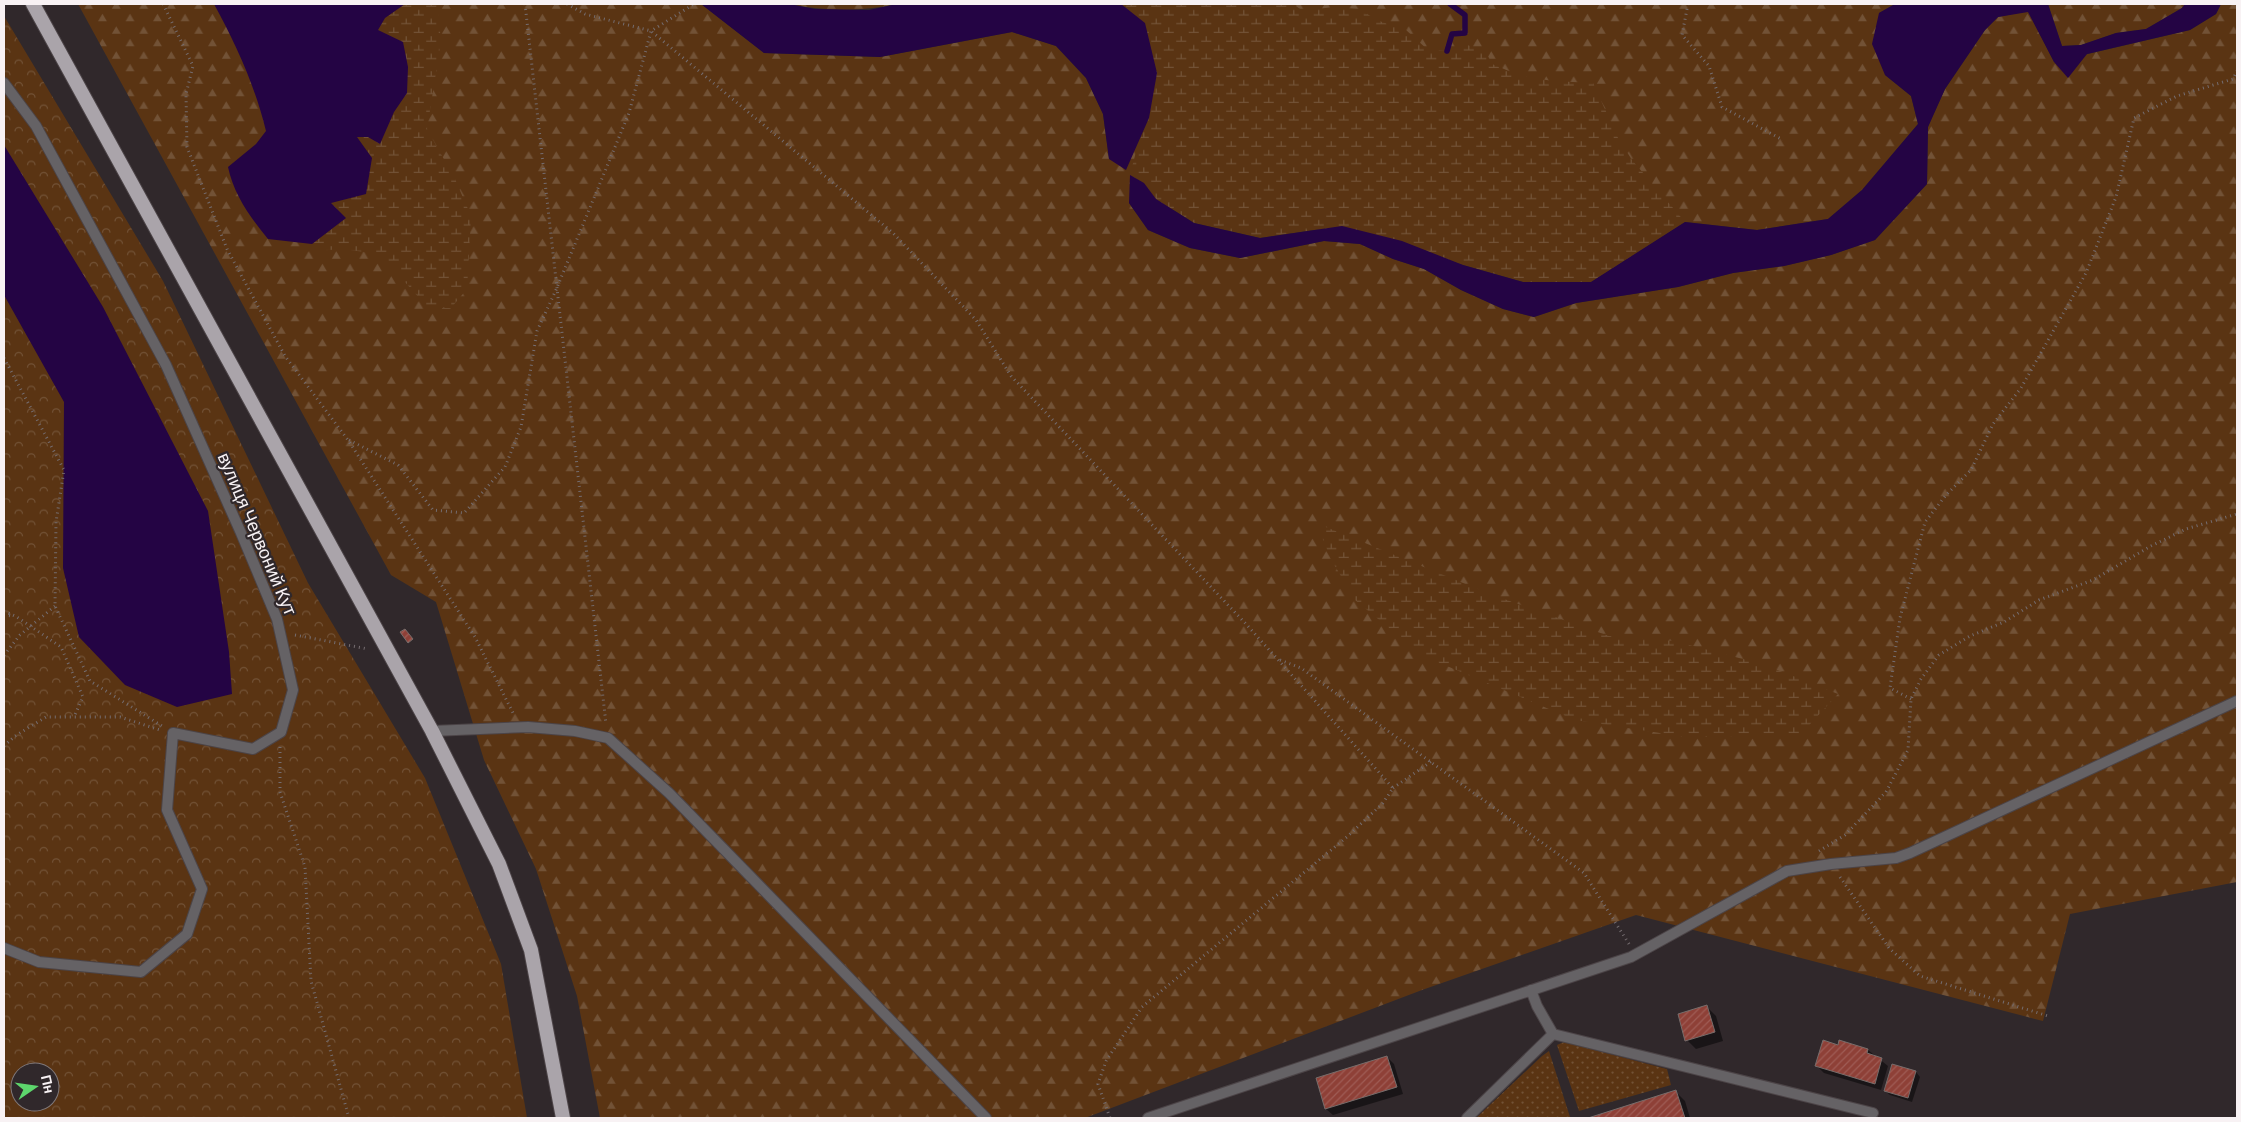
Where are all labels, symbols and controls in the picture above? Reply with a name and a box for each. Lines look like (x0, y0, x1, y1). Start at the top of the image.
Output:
street label: вулиця Червоний Кут (214, 449, 302, 618)
north arrow (10, 1062, 60, 1112)
text: Пн (38, 1073, 59, 1095)

